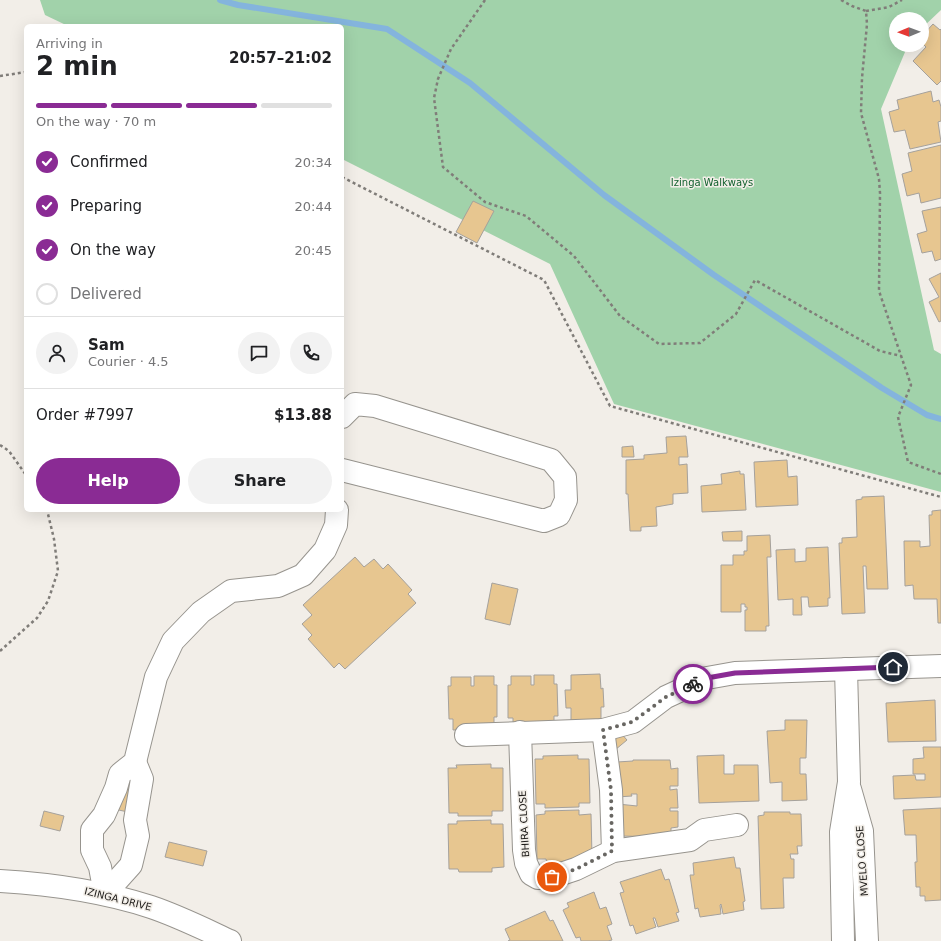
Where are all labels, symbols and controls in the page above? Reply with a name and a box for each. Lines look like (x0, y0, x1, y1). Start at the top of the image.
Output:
north arrow (889, 12, 929, 52)
map controls (889, 12, 929, 52)
text: Arriving in (36, 36, 103, 51)
text: 20:57–21:02 (229, 49, 332, 67)
text: 2 min (36, 51, 118, 81)
text: On the way · 70 m (36, 114, 156, 129)
icon: check (36, 151, 58, 173)
text: Confirmed (70, 153, 148, 171)
text: 20:34 (295, 155, 332, 170)
park label: Izinga Walkways (671, 177, 753, 188)
icon: check (36, 195, 58, 217)
text: Preparing (70, 197, 142, 215)
text: 20:44 (295, 199, 332, 214)
icon: check (36, 239, 58, 261)
text: On the way (70, 241, 156, 259)
text: 20:45 (295, 243, 332, 258)
text: Delivered (70, 285, 142, 303)
button: person (36, 332, 78, 374)
button: chat (238, 332, 280, 374)
button: phone (290, 332, 332, 374)
text: Sam (88, 336, 125, 354)
text: Courier · 4.5 (88, 354, 169, 369)
text: Order #7997 (36, 406, 134, 424)
text: $13.88 (274, 406, 332, 424)
button: Help (36, 458, 180, 504)
button: Share (188, 458, 332, 504)
pin (876, 650, 910, 684)
icon: home (882, 656, 904, 678)
courier (673, 664, 713, 704)
icon: bike (682, 673, 704, 695)
street label: BHIRA CLOSE (517, 790, 531, 858)
street label: MVELO CLOSE (854, 825, 870, 897)
pin (535, 860, 569, 894)
icon: bag (541, 866, 563, 888)
street label: IZINGA DRIVE (83, 885, 153, 913)

